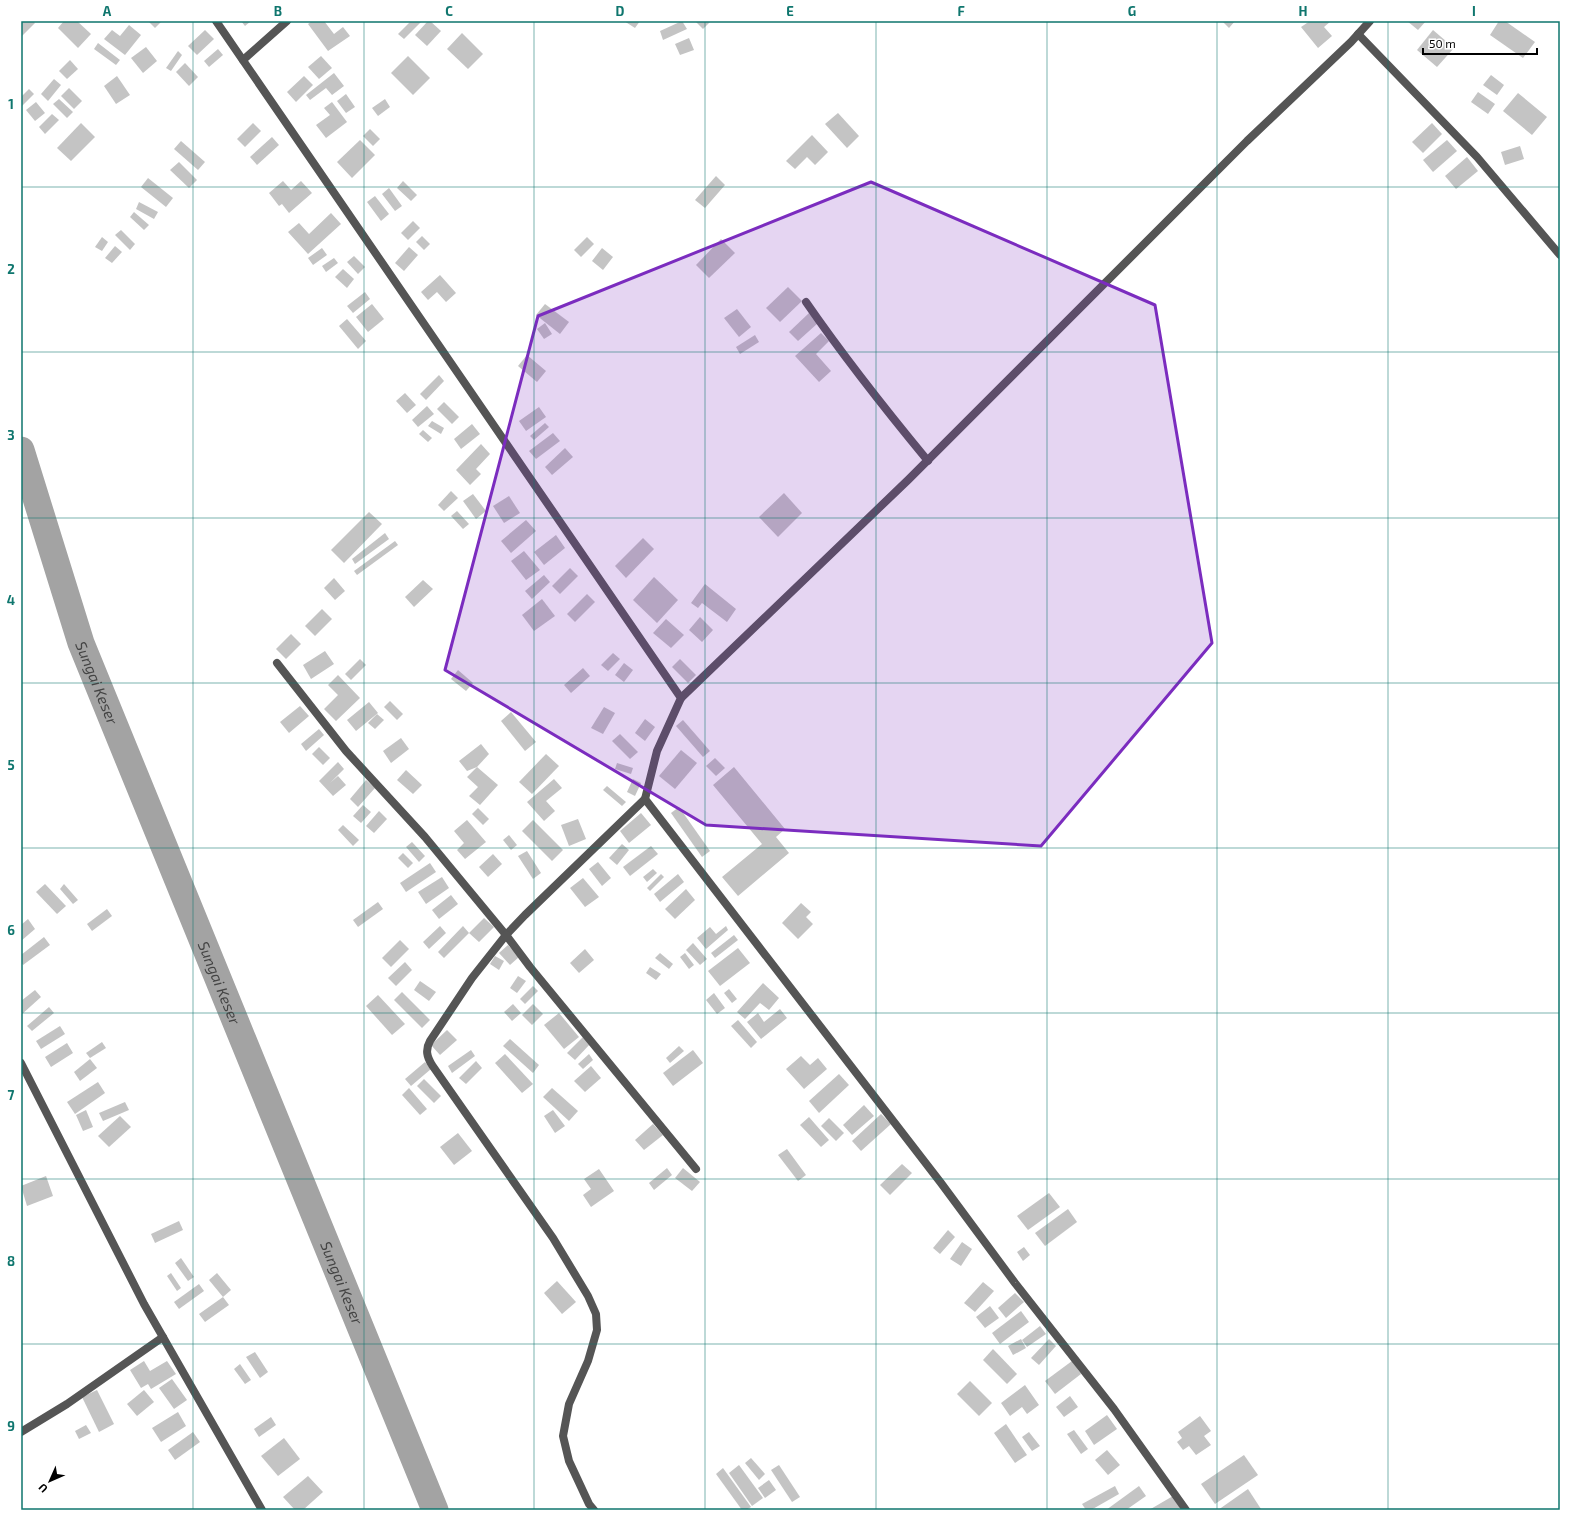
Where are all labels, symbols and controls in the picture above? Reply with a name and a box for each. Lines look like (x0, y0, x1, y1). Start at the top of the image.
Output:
text: A (103, 3, 112, 19)
text: B (274, 3, 282, 19)
text: C (445, 3, 453, 19)
text: D (616, 3, 625, 19)
text: E (786, 3, 794, 19)
text: F (957, 3, 965, 19)
text: G (1128, 3, 1136, 19)
text: H (1299, 3, 1308, 19)
text: I (1472, 3, 1476, 19)
scale bar (1423, 30, 1537, 56)
text: 50 m (1429, 36, 1456, 50)
text: 1 (8, 96, 14, 112)
text: 2 (7, 261, 15, 277)
text: 3 (7, 427, 15, 443)
text: 4 (7, 592, 15, 608)
water label: Sungai Keser (72, 638, 123, 728)
text: 5 (7, 757, 15, 773)
text: 6 (7, 922, 15, 938)
water label: Sungai Keser (195, 938, 245, 1028)
text: 7 (8, 1087, 15, 1103)
water label: Sungai Keser (317, 1238, 368, 1328)
text: 8 (7, 1253, 15, 1269)
text: 9 (7, 1418, 15, 1434)
north arrow (30, 1461, 70, 1501)
text: U (35, 1481, 50, 1496)

